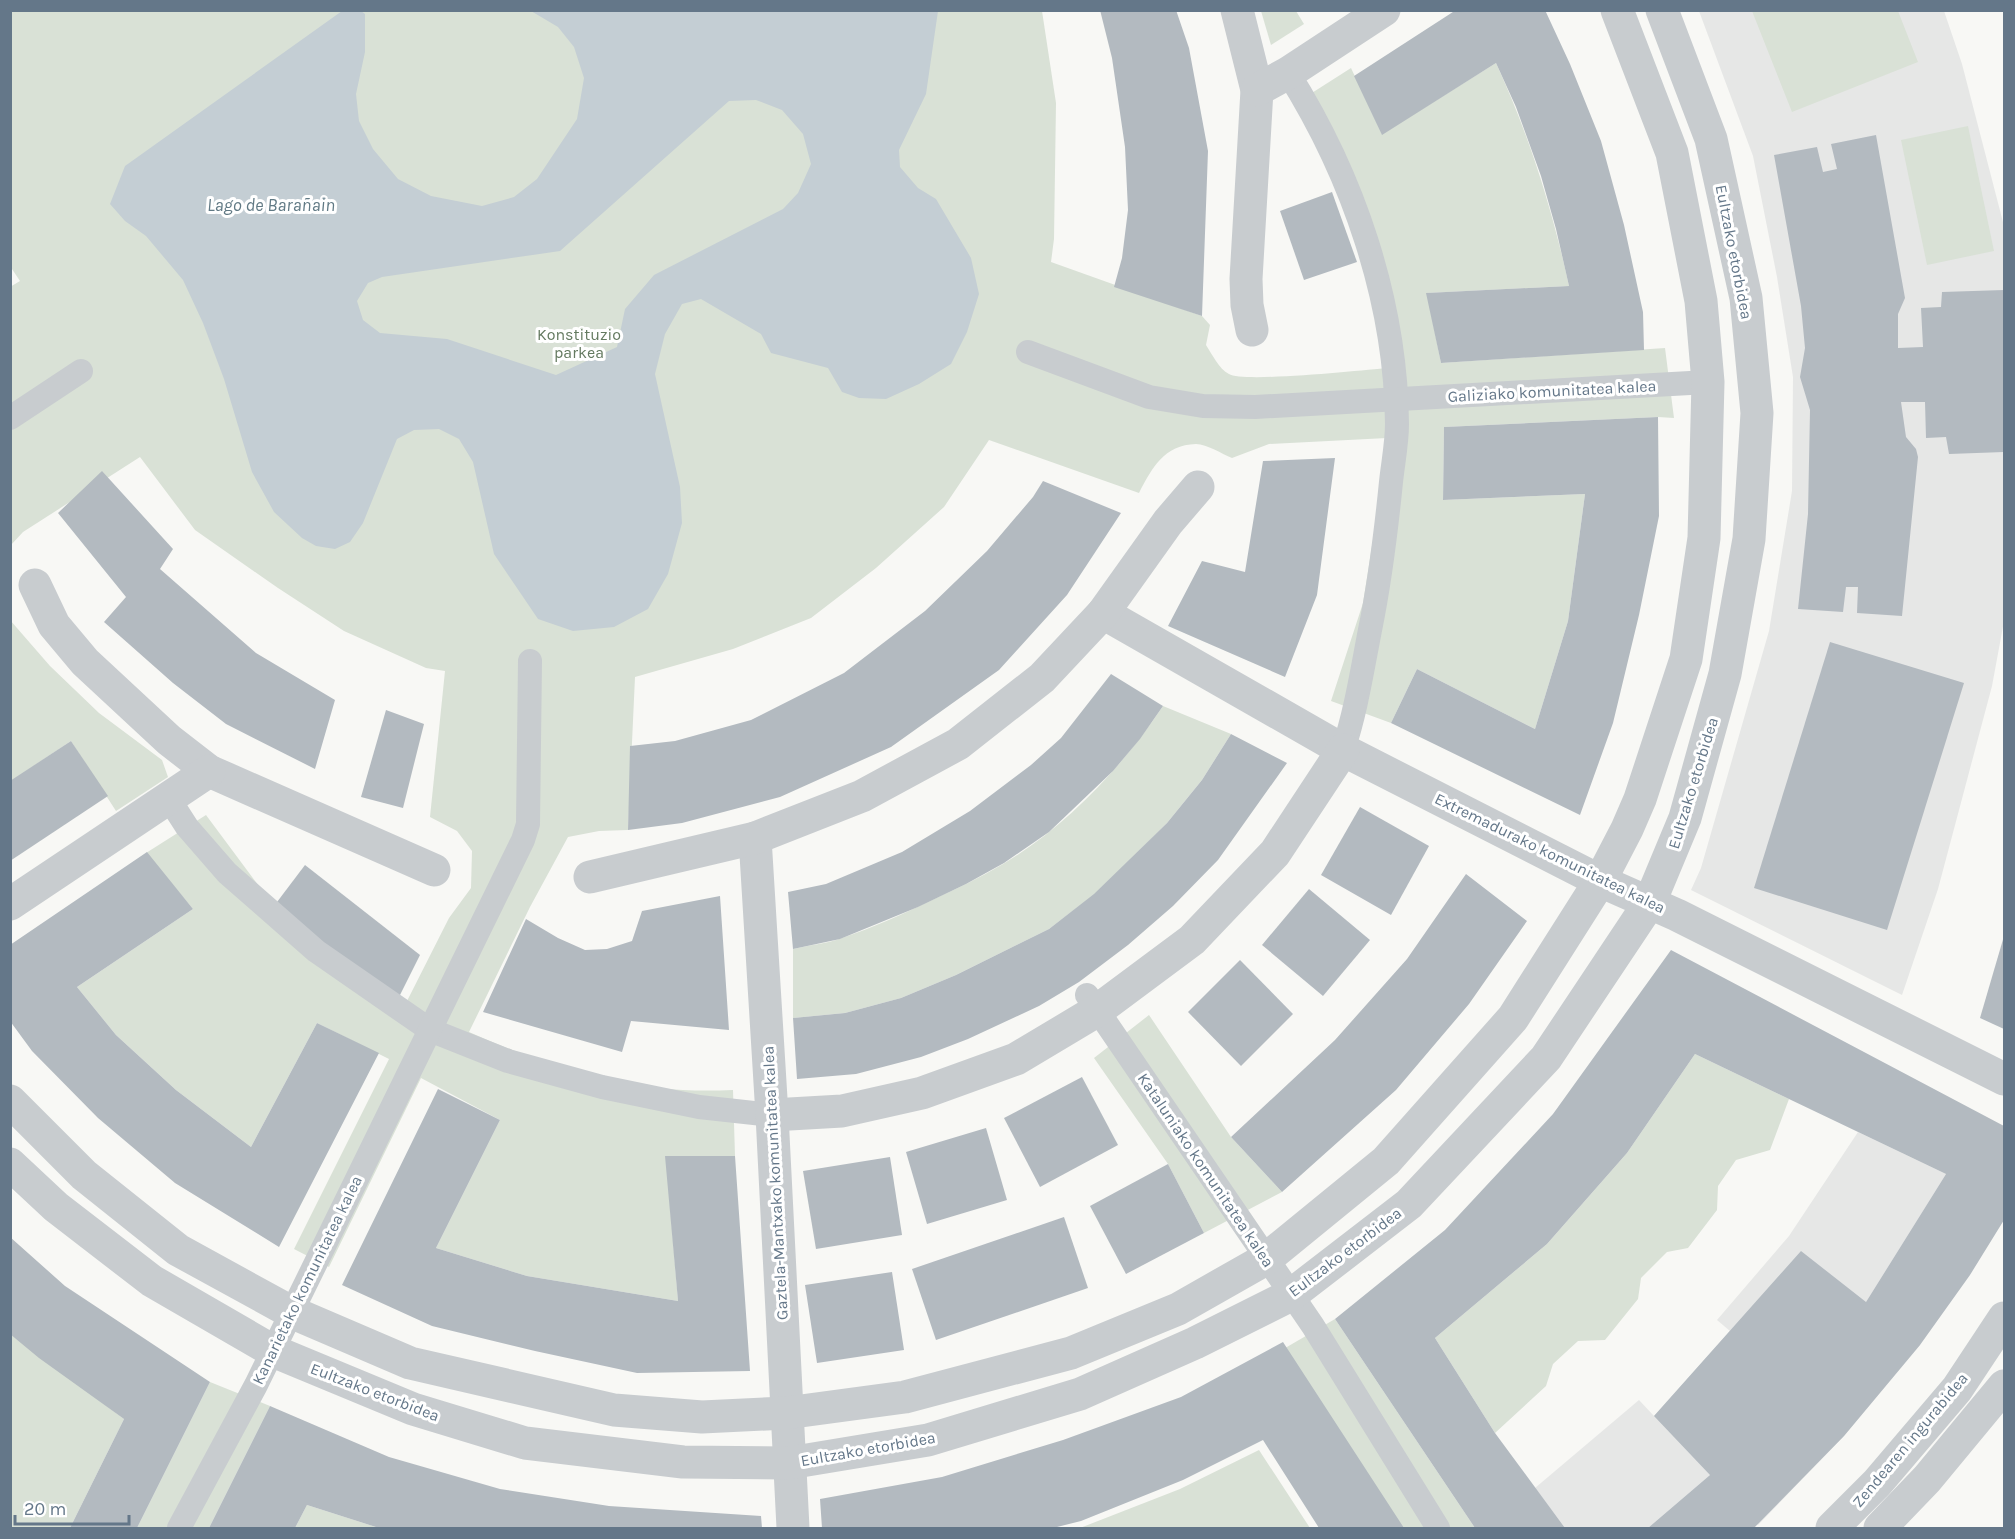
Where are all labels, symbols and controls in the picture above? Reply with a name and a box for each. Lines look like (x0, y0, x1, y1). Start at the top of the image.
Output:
street label: Eultzako etorbidea (1712, 183, 1756, 321)
water label: Lago de Barañain (207, 194, 335, 216)
park label: Konstituzio parkea (537, 325, 621, 362)
street label: Galiziako komunitatea kalea (1447, 376, 1657, 406)
street label: Eultzako etorbidea (1664, 715, 1722, 851)
street label: Extremadurako komunitatea kalea (1432, 789, 1668, 917)
street label: Gaztela-Mantxako komunitatea kalea (758, 1046, 792, 1320)
street label: Kataluniako komunitatea kalea (1134, 1069, 1278, 1271)
street label: Kanarietako komunitatea kalea (248, 1172, 366, 1388)
street label: Eultzako etorbidea (1285, 1203, 1405, 1301)
street label: Eultzako etorbidea (308, 1359, 442, 1425)
street label: Zendearen ingurabidea (1848, 1369, 1972, 1511)
street label: Eultzako etorbidea (799, 1428, 937, 1470)
scale bar (15, 1488, 129, 1526)
text: 20 m (24, 1498, 66, 1520)

